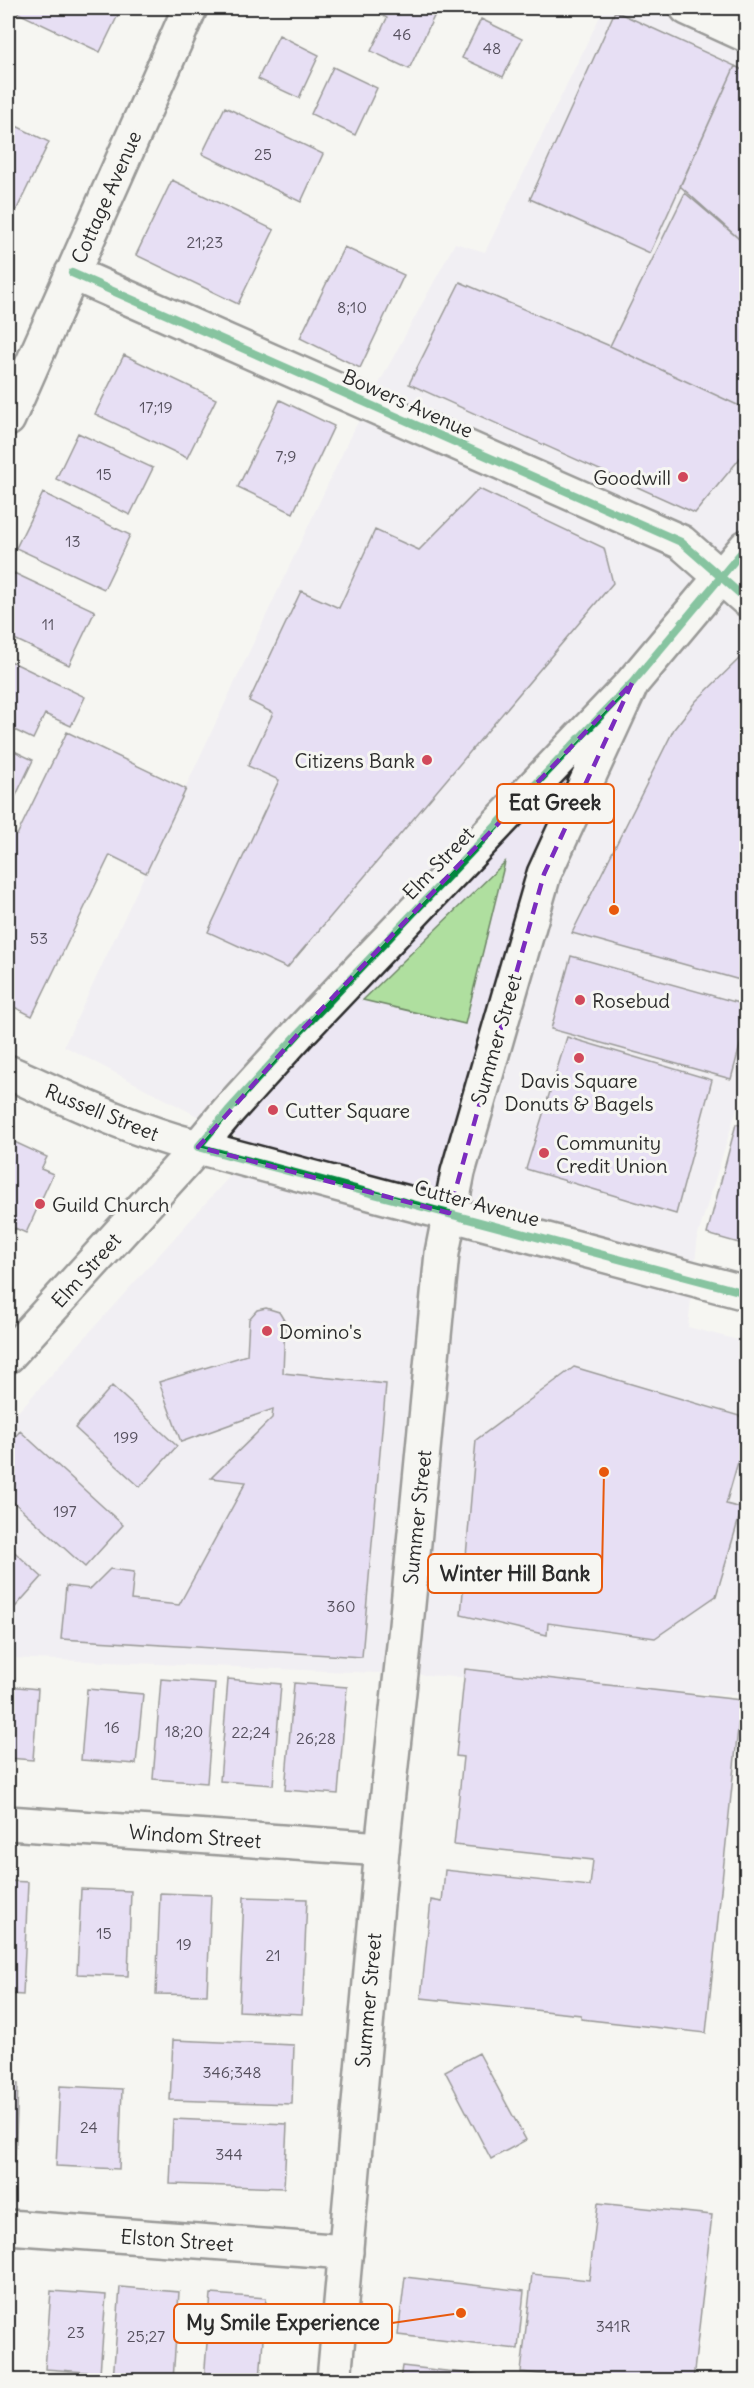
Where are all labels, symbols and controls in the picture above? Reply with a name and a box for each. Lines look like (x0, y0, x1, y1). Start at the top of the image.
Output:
house number: 46 (393, 24, 411, 44)
house number: 48 (483, 38, 501, 58)
street label: Cottage Avenue (66, 127, 146, 267)
house number: 25 (254, 144, 272, 164)
house number: 21;23 (187, 232, 223, 252)
house number: 8;10 (337, 297, 367, 317)
street label: Bowers Avenue (339, 363, 477, 443)
house number: 17;19 (139, 397, 173, 417)
house number: 7;9 (276, 446, 296, 466)
house number: 15 (96, 464, 112, 484)
place label: Goodwill (593, 465, 671, 490)
marker: Goodwill (676, 470, 690, 484)
house number: 13 (65, 531, 81, 551)
house number: 11 (42, 614, 54, 634)
place label: Citizens Bank (294, 748, 415, 773)
marker: Citizens Bank (420, 753, 434, 767)
callout: Eat Greek (497, 784, 614, 823)
text: Eat Greek (509, 789, 602, 816)
street label: Elm Street (397, 821, 479, 905)
house number: 53 (30, 928, 48, 948)
street label: Summer Street (465, 970, 527, 1107)
place label: Rosebud (592, 988, 670, 1013)
marker: Rosebud (573, 993, 587, 1007)
marker: Davis Square Donuts & Bagels (572, 1051, 586, 1065)
place label: Davis Square Donuts & Bagels (504, 1068, 654, 1116)
street label: Russell Street (42, 1078, 163, 1146)
place label: Cutter Square (285, 1098, 410, 1123)
marker: Cutter Square (266, 1103, 280, 1117)
place label: Community Credit Union (556, 1130, 667, 1178)
marker: Community Credit Union (537, 1146, 551, 1160)
street label: Cutter Avenue (412, 1174, 542, 1232)
place label: Guild Church (52, 1192, 170, 1217)
marker: Guild Church (33, 1197, 47, 1211)
street label: Elm Street (46, 1227, 126, 1313)
place label: Domino's (279, 1319, 362, 1344)
marker: Domino's (260, 1324, 274, 1338)
house number: 199 (114, 1427, 138, 1447)
street label: Summer Street (398, 1448, 437, 1585)
house number: 197 (53, 1501, 77, 1521)
callout: Winter Hill Bank (428, 1554, 602, 1593)
text: Winter Hill Bank (440, 1560, 590, 1587)
house number: 360 (327, 1596, 355, 1616)
house number: 16 (104, 1717, 120, 1737)
house number: 18;20 (165, 1721, 203, 1741)
house number: 22;24 (231, 1722, 271, 1742)
house number: 26;28 (296, 1728, 336, 1748)
street label: Windom Street (128, 1819, 262, 1853)
house number: 15 (96, 1923, 112, 1943)
street label: Summer Street (350, 1931, 386, 2068)
house number: 19 (176, 1934, 192, 1954)
house number: 21 (265, 1945, 281, 1965)
house number: 346;348 (203, 2062, 262, 2082)
house number: 24 (80, 2117, 98, 2137)
house number: 344 (215, 2144, 243, 2164)
street label: Elston Street (120, 2224, 235, 2256)
callout: My Smile Experience (174, 2304, 392, 2343)
text: My Smile Experience (186, 2309, 380, 2336)
house number: 341R (596, 2316, 630, 2336)
house number: 23 (67, 2322, 85, 2342)
house number: 25;27 (127, 2326, 165, 2346)

